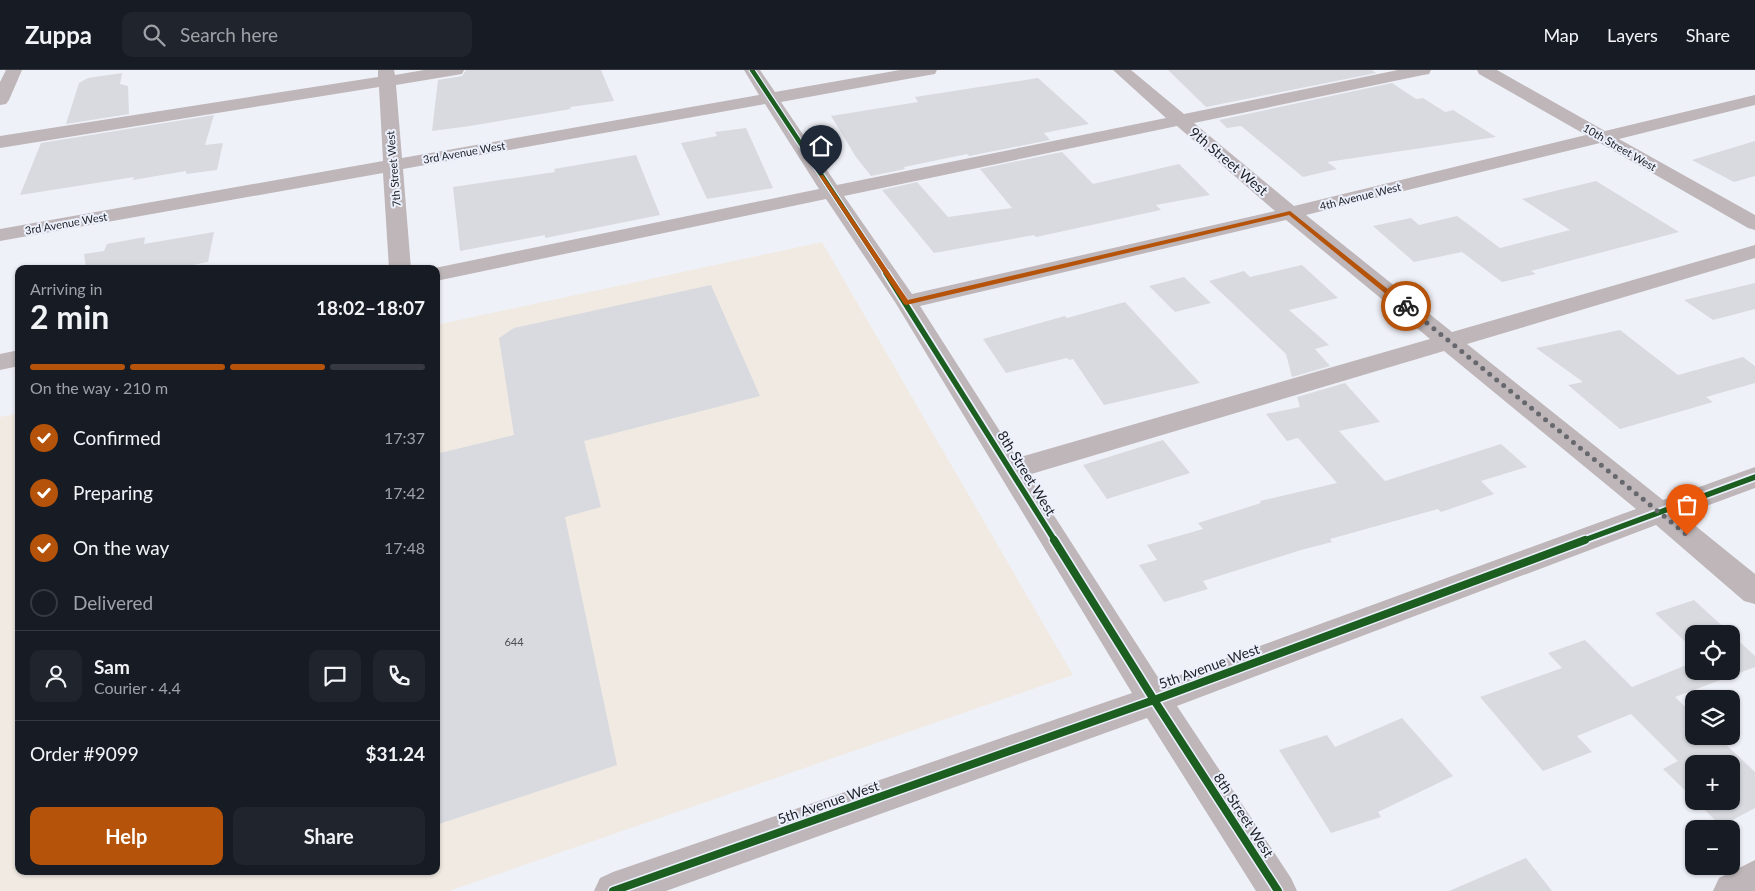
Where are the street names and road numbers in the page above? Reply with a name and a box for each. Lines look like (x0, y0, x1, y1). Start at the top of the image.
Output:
street label: 10th Street West (1581, 121, 1659, 173)
street label: 9th Street West (1186, 123, 1272, 199)
street label: 7th Street West (383, 130, 403, 208)
street label: 3rd Avenue West (422, 138, 506, 166)
street label: 4th Avenue West (1318, 180, 1402, 212)
street label: 3rd Avenue West (24, 209, 108, 237)
street label: 8th Street West (994, 427, 1060, 519)
street label: 5th Avenue West (1156, 640, 1262, 692)
street label: 8th Street West (1210, 770, 1278, 860)
street label: 5th Avenue West (775, 777, 881, 827)

